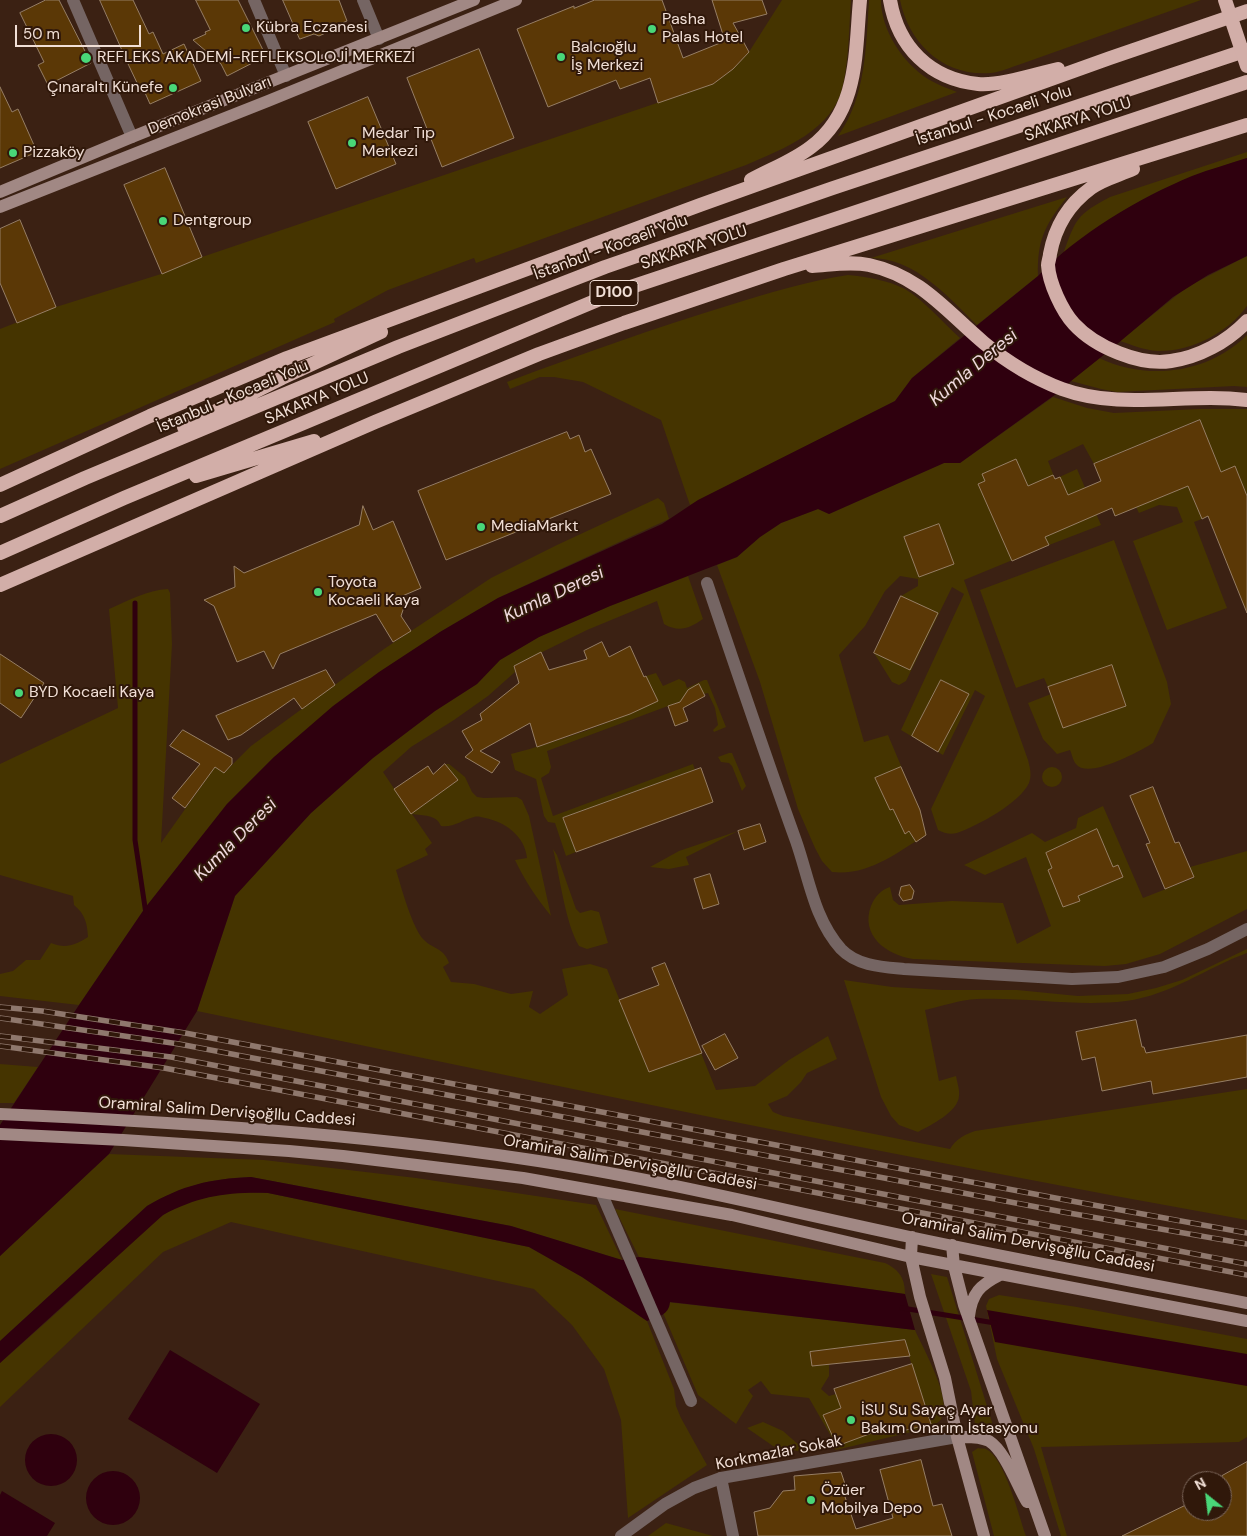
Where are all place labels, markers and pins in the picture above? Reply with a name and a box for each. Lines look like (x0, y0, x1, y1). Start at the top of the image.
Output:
place label: Pasha Palas Hotel (662, 10, 743, 48)
place label: Kübra Eczanesi (256, 18, 368, 38)
marker: Kübra Eczanesi (240, 22, 252, 34)
marker: Pasha Palas Hotel (646, 23, 658, 35)
place label: Balcıoğlu İş Merkezi (571, 38, 643, 76)
place label: REFLEKS AKADEMİ-REFLEKSOLOJİ MERKEZİ (97, 48, 415, 68)
marker: REFLEKS AKADEMİ-REFLEKSOLOJİ MERKEZİ (79, 51, 93, 65)
marker: Balcıoğlu İş Merkezi (555, 51, 567, 63)
place label: Çınaraltı Künefe (47, 78, 163, 98)
marker: Çınaraltı Künefe (167, 82, 179, 94)
place label: Medar Tıp Merkezi (362, 124, 435, 162)
marker: Medar Tıp Merkezi (346, 137, 358, 149)
place label: Pizzaköy (23, 143, 85, 163)
marker: Pizzaköy (7, 147, 19, 159)
place label: Dentgroup (173, 211, 252, 231)
marker: Dentgroup (157, 215, 169, 227)
place label: MediaMarkt (491, 517, 579, 537)
marker: MediaMarkt (475, 521, 487, 533)
place label: Toyota Kocaeli Kaya (328, 573, 419, 611)
marker: Toyota Kocaeli Kaya (312, 586, 324, 598)
place label: BYD Kocaeli Kaya (29, 683, 154, 703)
marker: BYD Kocaeli Kaya (13, 687, 25, 699)
place label: İSU Su Sayaç Ayar Bakım Onarım İstasyonu (861, 1401, 1038, 1439)
marker: İSU Su Sayaç Ayar Bakım Onarım İstasyonu (845, 1414, 857, 1426)
place label: Özüer Mobilya Depo (821, 1481, 922, 1519)
marker: Özüer Mobilya Depo (805, 1494, 817, 1506)

